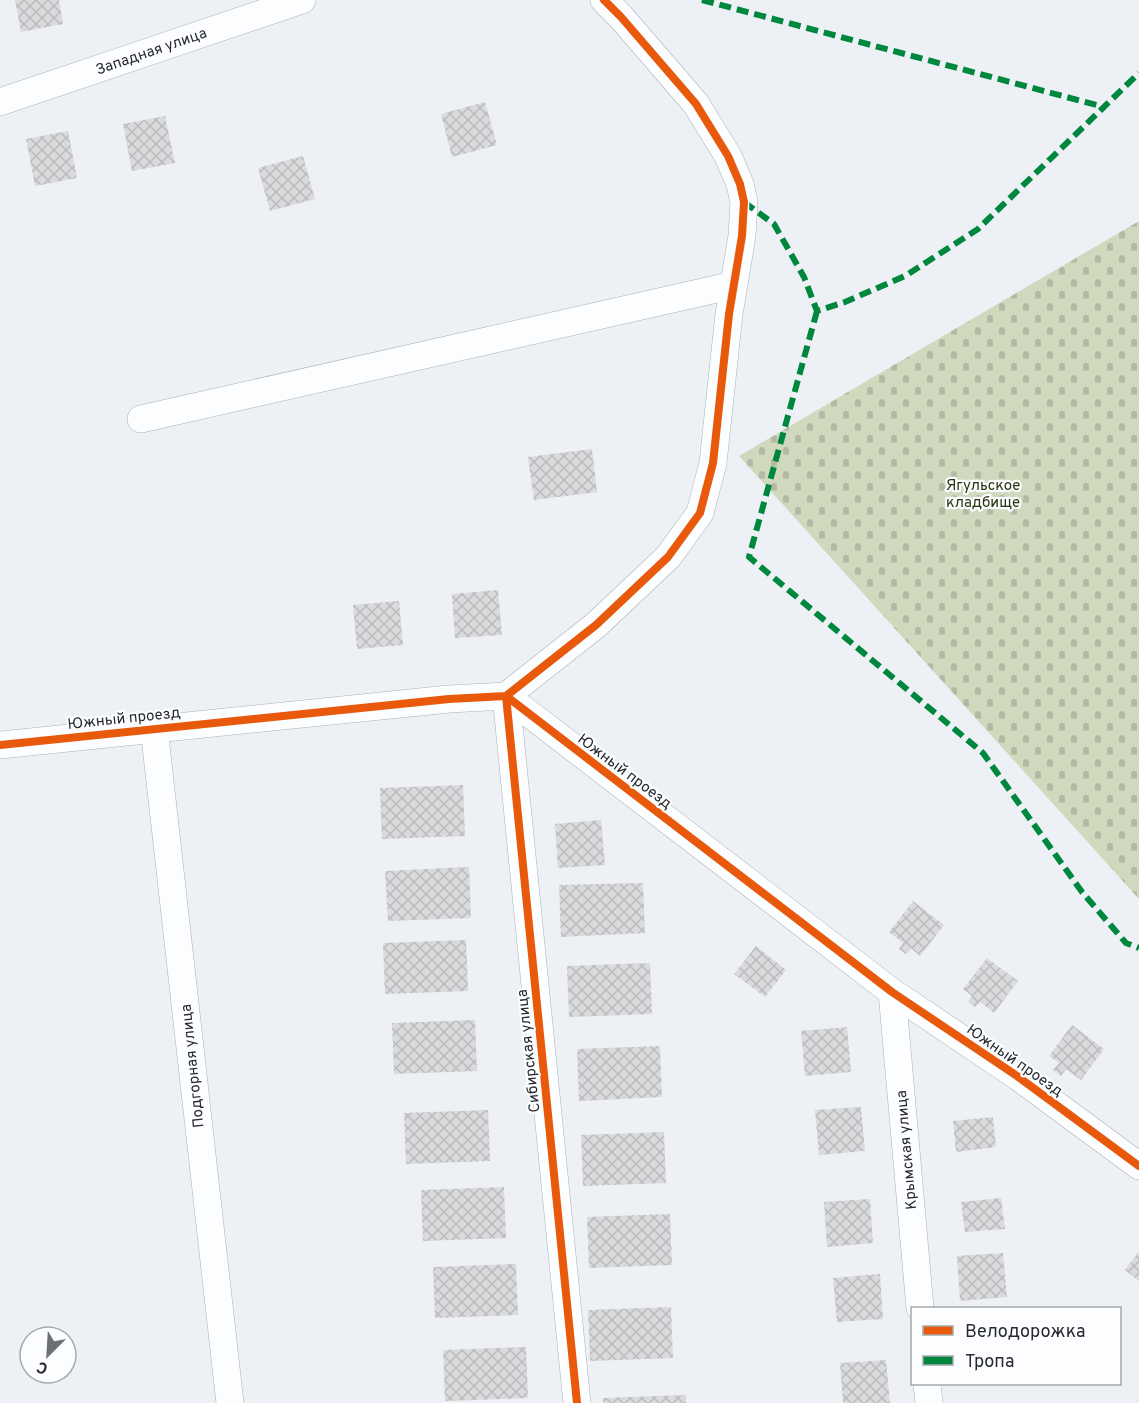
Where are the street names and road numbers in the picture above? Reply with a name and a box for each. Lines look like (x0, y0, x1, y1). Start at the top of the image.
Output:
street label: Западная улица (93, 24, 210, 80)
street label: Южный проезд (67, 704, 182, 735)
street label: Южный проезд (573, 730, 675, 814)
street label: Сибирская улица (514, 988, 545, 1113)
street label: Подгорная улица (178, 1003, 209, 1129)
street label: Южный проезд (962, 1021, 1066, 1102)
street label: Крымская улица (893, 1089, 922, 1210)

